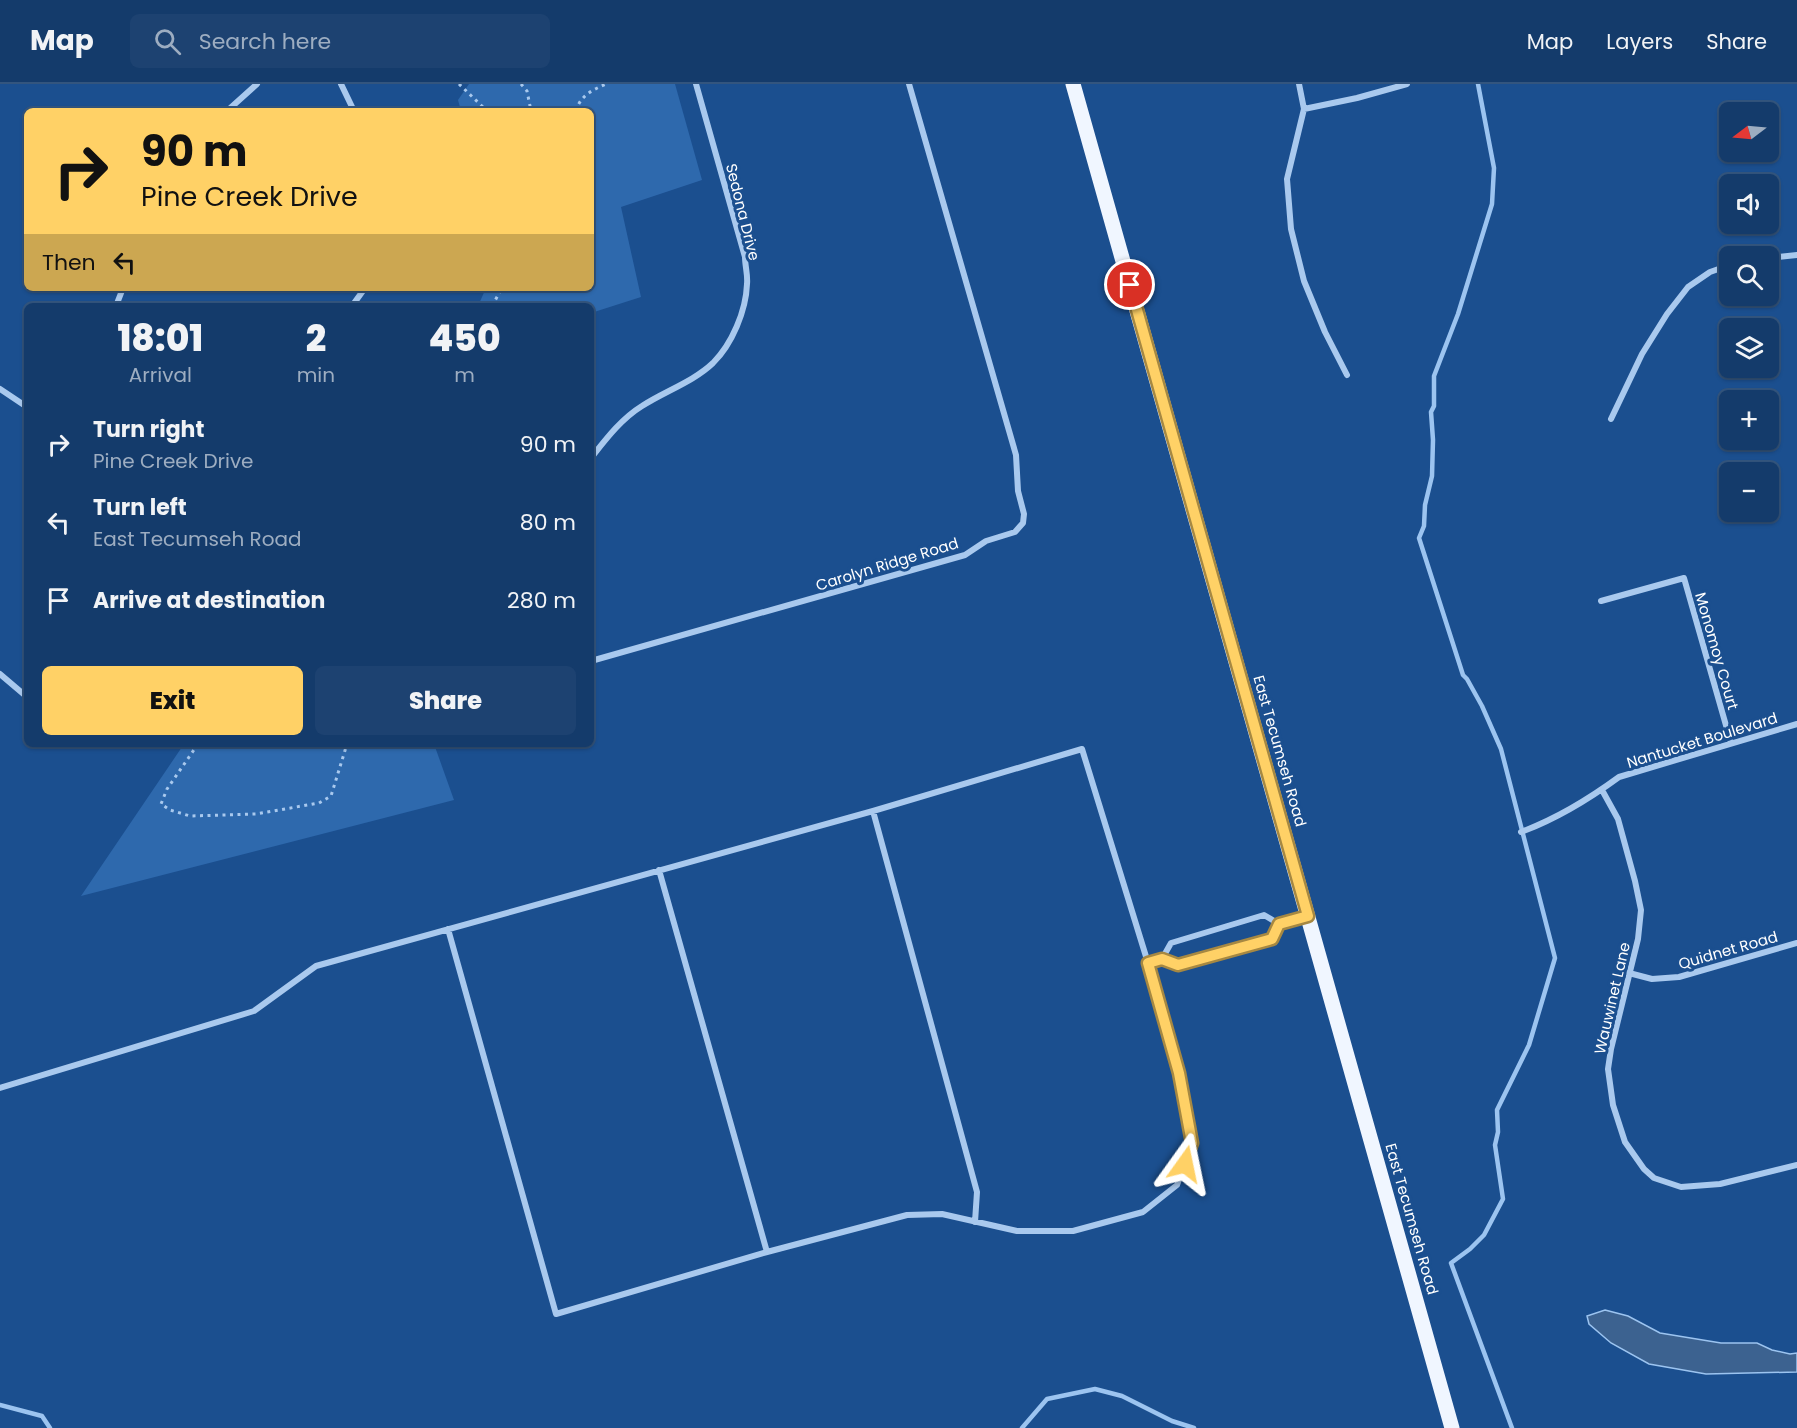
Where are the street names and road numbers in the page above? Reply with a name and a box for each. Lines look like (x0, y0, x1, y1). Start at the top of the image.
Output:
street label: Sedona Drive (721, 161, 765, 263)
street label: Carolyn Ridge Road (813, 532, 961, 596)
street label: Monomoy Court (1690, 590, 1744, 712)
street label: East Tecumseh Road (1248, 673, 1312, 829)
street label: Nantucket Boulevard (1624, 707, 1780, 773)
street label: Quidnet Road (1676, 926, 1780, 974)
street label: Wauwinet Lane (1589, 940, 1635, 1056)
street label: East Tecumseh Road (1380, 1141, 1444, 1297)

